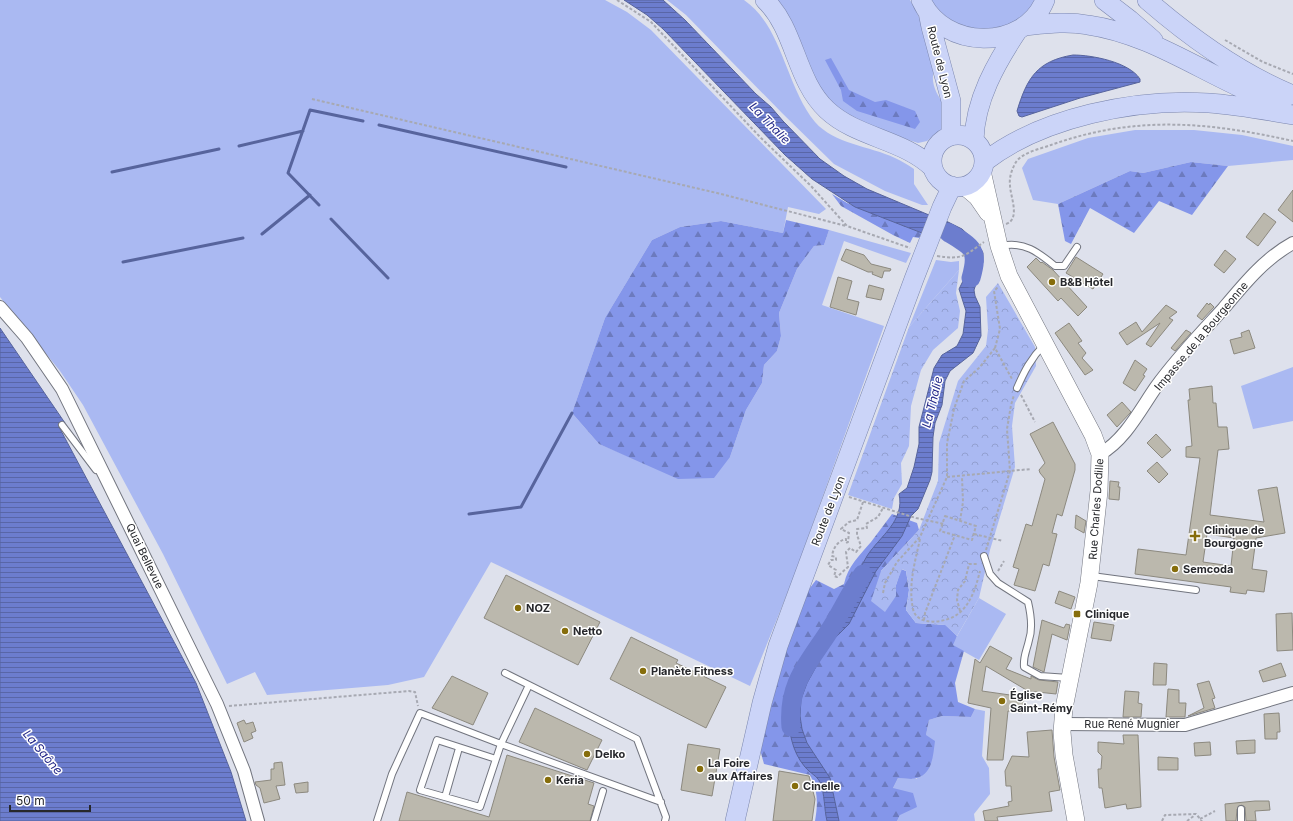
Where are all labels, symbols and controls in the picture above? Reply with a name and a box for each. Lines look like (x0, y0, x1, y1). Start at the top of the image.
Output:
street label: Route de Lyon (924, 25, 956, 99)
water label: La Thalie (746, 99, 794, 147)
place label: B&B Hôtel (1060, 275, 1113, 289)
marker: B&B Hôtel (1047, 277, 1057, 287)
street label: Impasse de la Bourgeonne (1151, 279, 1251, 393)
water label: La Thalie (918, 375, 946, 429)
street label: Rue Charles Dodille (1085, 458, 1107, 560)
street label: Route de Lyon (808, 474, 848, 548)
street label: Quai Bellevue (123, 521, 167, 591)
place label: Clinique de Bourgogne (1204, 523, 1265, 550)
marker: Clinique de Bourgogne (1189, 530, 1201, 542)
place label: Semcoda (1183, 562, 1233, 576)
marker: Semcoda (1170, 564, 1180, 574)
place label: NOZ (526, 601, 550, 615)
marker: NOZ (513, 603, 523, 613)
place label: Clinique (1085, 607, 1130, 621)
marker: Clinique (1072, 609, 1082, 619)
place label: Netto (573, 624, 602, 638)
marker: Netto (560, 626, 570, 636)
place label: Planète Fitness (651, 664, 733, 678)
marker: Planète Fitness (638, 666, 648, 676)
place label: Église Saint-Rémy (1010, 688, 1073, 715)
marker: Église Saint-Rémy (997, 696, 1007, 706)
street label: Rue René Mugnier (1084, 717, 1180, 731)
water label: La Saône (20, 727, 66, 777)
place label: Delko (595, 747, 626, 761)
marker: Delko (582, 749, 592, 759)
place label: La Foire aux Affaires (708, 756, 773, 783)
marker: La Foire aux Affaires (695, 764, 705, 774)
place label: Keria (556, 773, 584, 787)
marker: Keria (543, 775, 553, 785)
place label: Cinelle (803, 779, 840, 793)
marker: Cinelle (790, 781, 800, 791)
scale bar (10, 787, 90, 813)
text: 50 m (16, 793, 45, 808)

